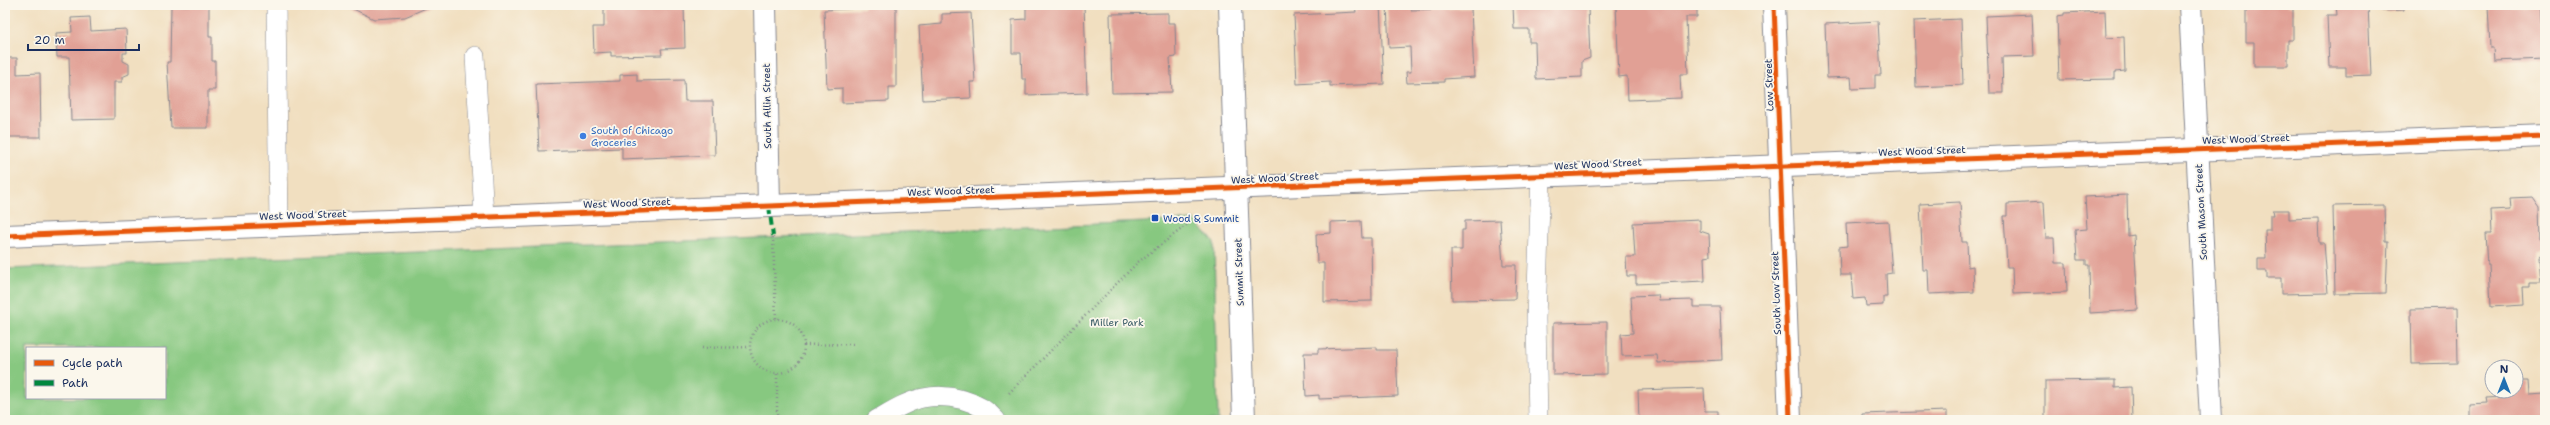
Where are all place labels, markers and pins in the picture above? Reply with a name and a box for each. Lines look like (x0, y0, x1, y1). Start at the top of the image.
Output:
place label: South of Chicago Groceries (591, 124, 673, 149)
marker: South of Chicago Groceries (578, 131, 588, 141)
place label: Wood & Summit (1163, 212, 1239, 225)
marker: Wood & Summit (1150, 213, 1160, 223)

